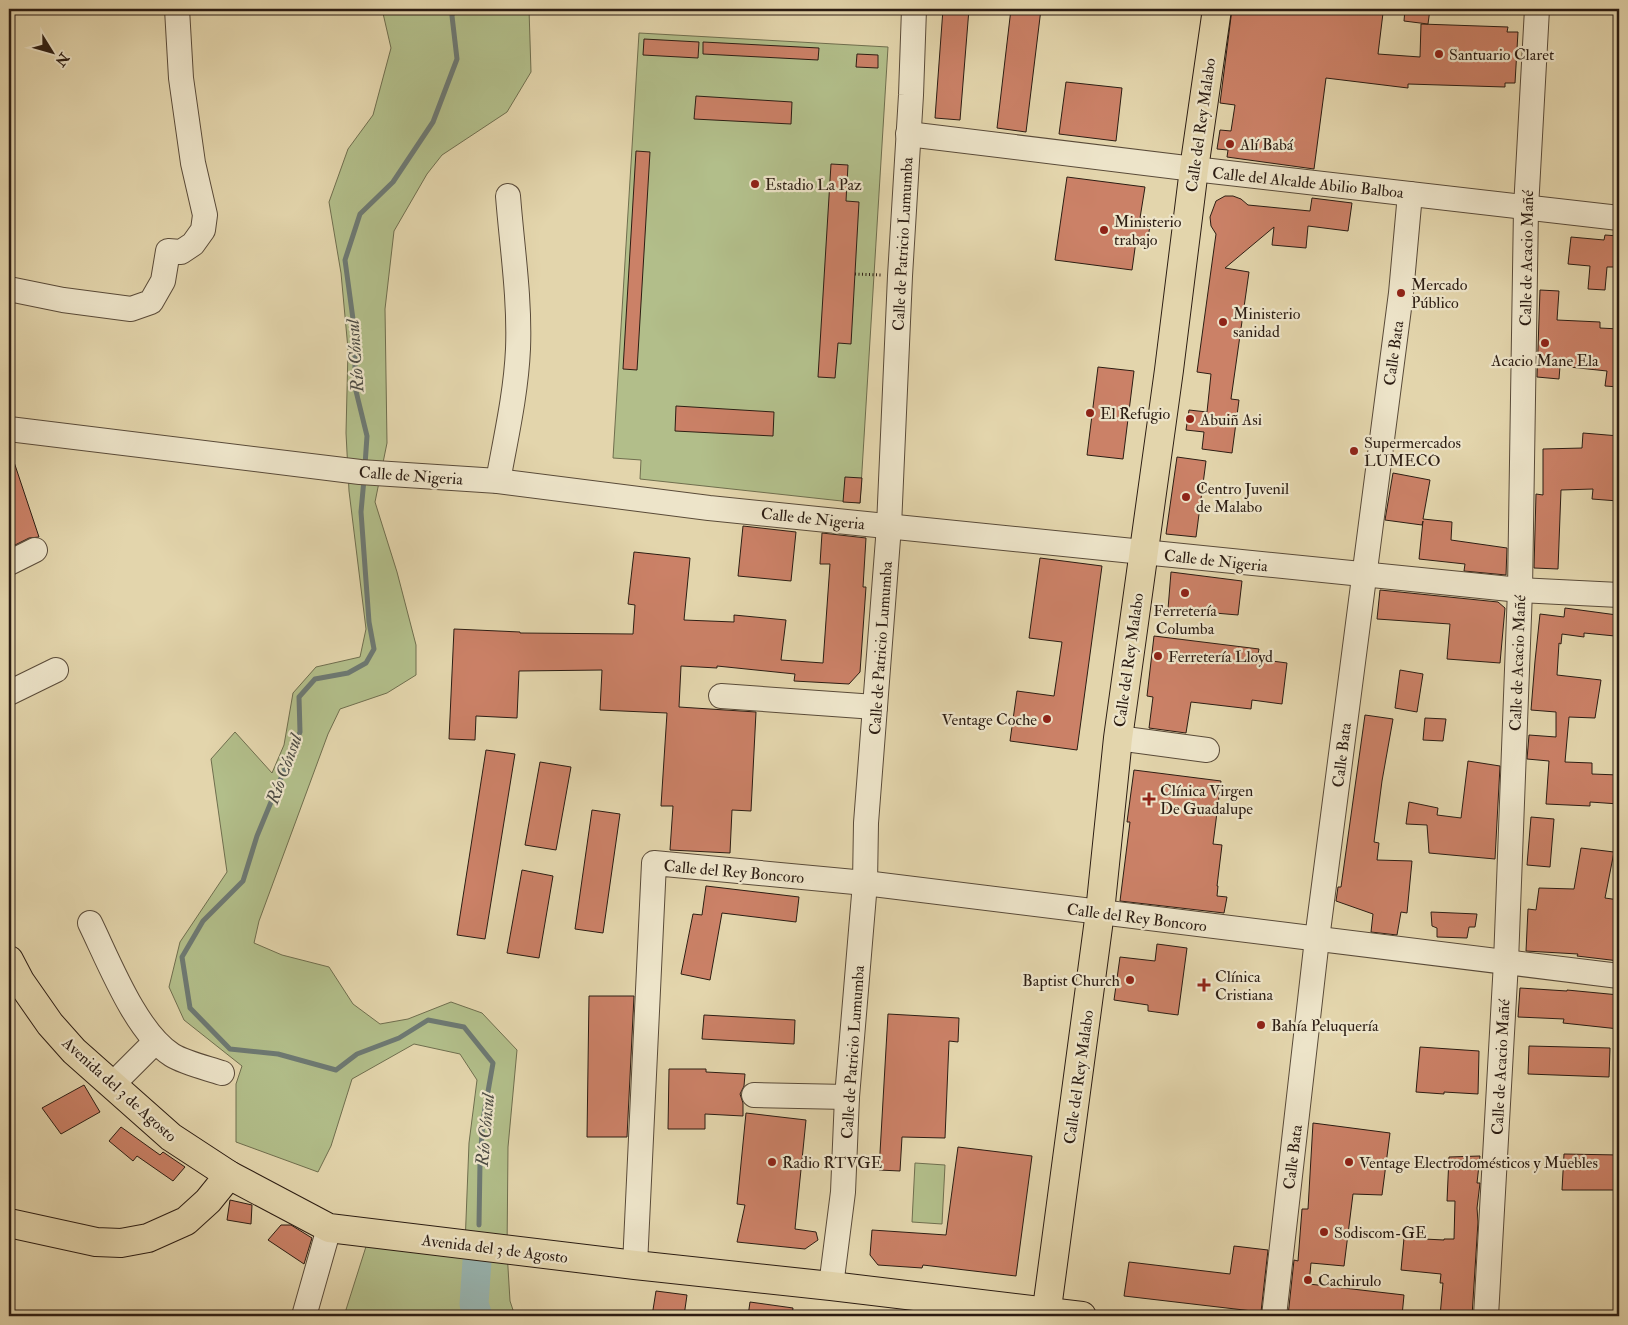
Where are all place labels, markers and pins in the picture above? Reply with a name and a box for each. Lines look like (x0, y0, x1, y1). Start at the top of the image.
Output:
place label: Santuario Claret (1449, 45, 1554, 65)
marker: Santuario Claret (1433, 48, 1445, 60)
place label: Alí Babá (1239, 135, 1294, 155)
marker: Alí Babá (1224, 138, 1236, 150)
place label: Estadio La Paz (765, 175, 862, 195)
marker: Estadio La Paz (749, 178, 761, 190)
place label: Ministerio trabajo (1114, 212, 1182, 250)
marker: Ministerio trabajo (1098, 224, 1110, 236)
place label: Mercado Público (1411, 275, 1468, 313)
marker: Mercado Público (1395, 287, 1407, 299)
place label: Ministerio sanidad (1233, 304, 1301, 342)
marker: Ministerio sanidad (1217, 316, 1229, 328)
marker: Acacio Mane Ela (1539, 337, 1551, 349)
place label: Acacio Mane Ela (1490, 351, 1599, 371)
place label: El Refugio (1100, 404, 1171, 424)
marker: El Refugio (1084, 407, 1096, 419)
place label: Abuiñ Asi (1199, 410, 1262, 430)
marker: Abuiñ Asi (1184, 413, 1196, 425)
place label: Supermercados LUMECO (1364, 433, 1461, 471)
marker: Supermercados LUMECO (1348, 445, 1360, 457)
place label: Centro Juvenil de Malabo (1196, 479, 1289, 517)
marker: Centro Juvenil de Malabo (1180, 491, 1192, 503)
marker: Ferretería Columba (1179, 587, 1191, 599)
place label: Ferretería Columba (1153, 601, 1217, 639)
place label: Ferretería Lloyd (1168, 647, 1273, 667)
marker: Ferretería Lloyd (1152, 650, 1164, 662)
place label: Ventage Coche (942, 710, 1037, 730)
marker: Ventage Coche (1041, 713, 1053, 725)
place label: Clínica Virgen De Guadalupe (1160, 781, 1253, 820)
marker: Clínica Virgen De Guadalupe (1142, 792, 1156, 806)
place label: Clínica Cristiana (1215, 967, 1274, 1005)
place label: Baptist Church (1022, 971, 1121, 992)
marker: Baptist Church (1124, 974, 1136, 986)
marker: Clínica Cristiana (1197, 978, 1211, 992)
place label: Bahía Peluquería (1271, 1016, 1379, 1036)
marker: Bahía Peluquería (1255, 1019, 1267, 1031)
place label: Radio RTVGE (782, 1153, 882, 1173)
place label: Ventage Electrodomésticos y Muebles (1359, 1153, 1598, 1173)
marker: Radio RTVGE (766, 1156, 778, 1168)
marker: Ventage Electrodomésticos y Muebles (1343, 1156, 1355, 1168)
place label: Sodiscom-GE (1334, 1223, 1426, 1243)
marker: Sodiscom-GE (1318, 1226, 1330, 1238)
place label: Cachirulo (1318, 1271, 1382, 1291)
marker: Cachirulo (1302, 1274, 1314, 1286)

